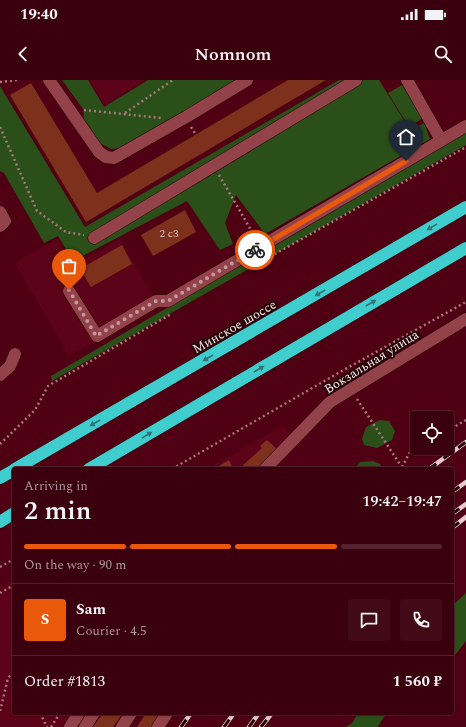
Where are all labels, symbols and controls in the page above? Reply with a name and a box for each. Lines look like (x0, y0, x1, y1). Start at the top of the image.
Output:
text: 19:40 (20, 3, 58, 26)
text: Nomnom (195, 41, 271, 68)
icon: back (12, 43, 34, 65)
icon: search (432, 43, 454, 65)
pin (389, 120, 423, 161)
icon: home (395, 126, 417, 148)
one-way arrow (426, 223, 438, 230)
house number: 2 с3 (159, 225, 179, 242)
courier (235, 230, 275, 270)
icon: bike (244, 239, 266, 261)
pin (52, 249, 86, 290)
icon: bag (58, 255, 80, 277)
one-way arrow (314, 289, 326, 296)
street label: Минское шоссе (189, 295, 280, 359)
one-way arrow (365, 299, 377, 306)
street label: Вокзальная улица (320, 324, 423, 399)
one-way arrow (202, 354, 214, 361)
one-way arrow (253, 365, 265, 372)
map controls (410, 411, 454, 455)
button: locate (410, 411, 454, 455)
one-way arrow (89, 419, 101, 426)
one-way arrow (141, 431, 153, 438)
text: Arriving in (24, 476, 88, 496)
text: 19:42–19:47 (362, 490, 442, 513)
text: 2 min (24, 491, 91, 531)
text: On the way · 90 m (24, 555, 127, 575)
text: Sam (76, 598, 106, 621)
button: chat (348, 599, 390, 641)
button: phone (400, 599, 442, 641)
text: S (41, 608, 49, 631)
text: Courier · 4.5 (76, 621, 146, 641)
text: Order #1813 (24, 670, 105, 693)
text: 1 560 ₽ (392, 670, 442, 693)

